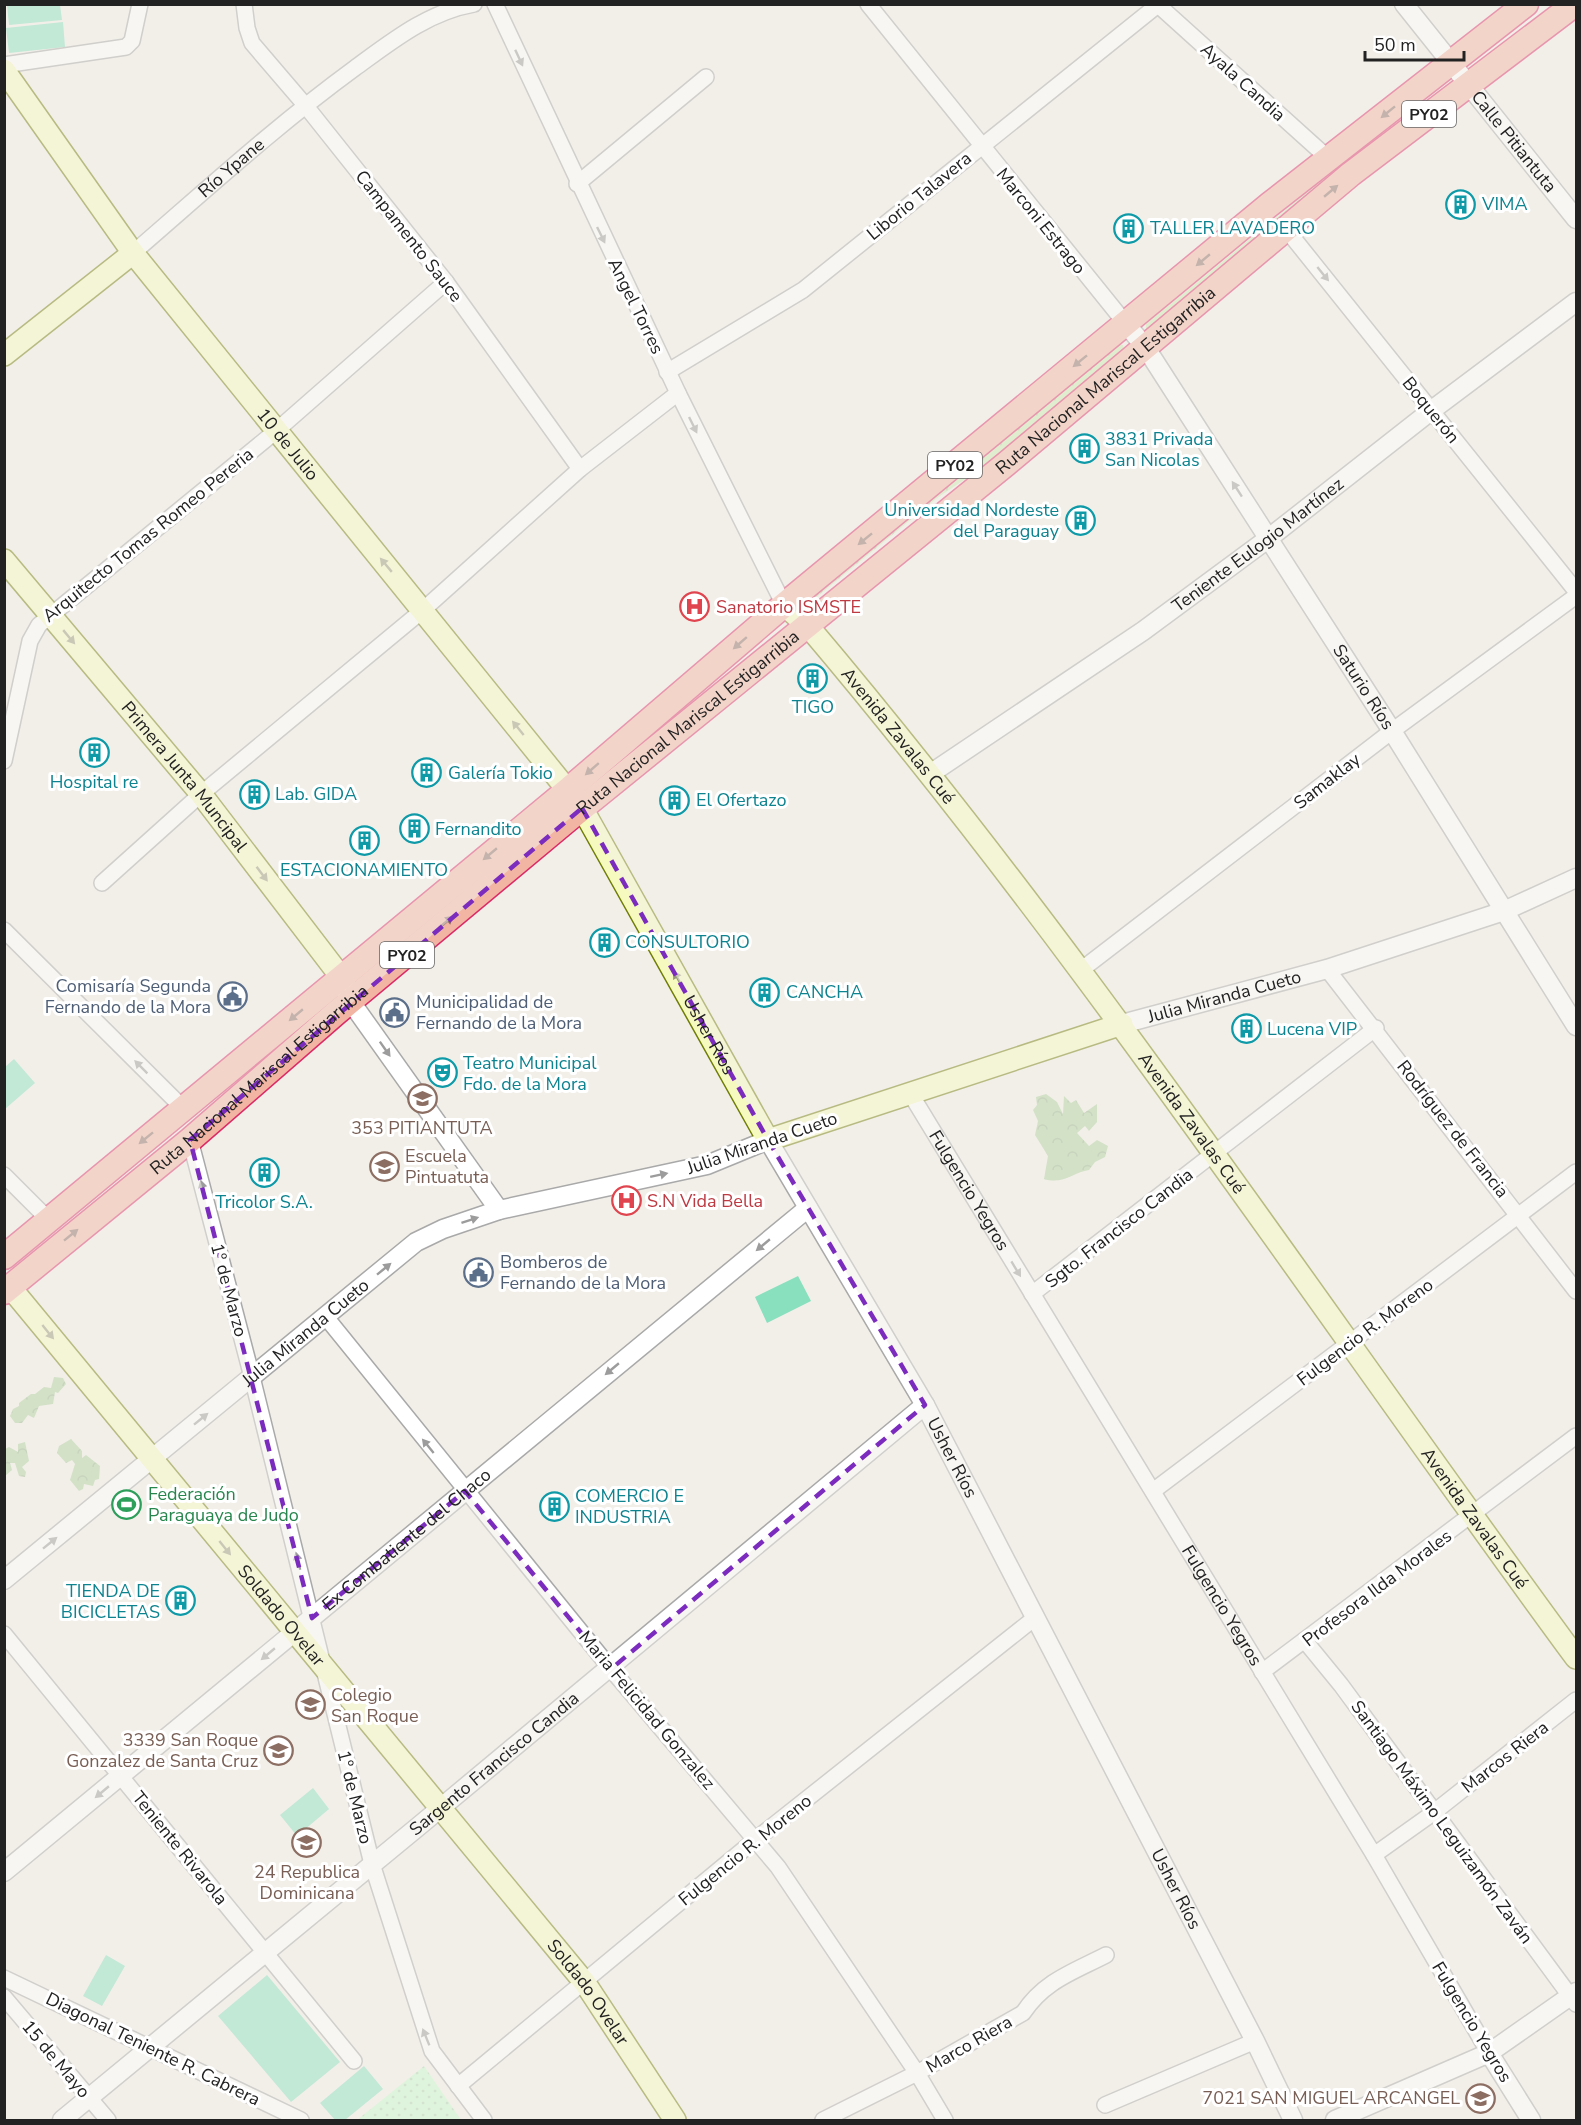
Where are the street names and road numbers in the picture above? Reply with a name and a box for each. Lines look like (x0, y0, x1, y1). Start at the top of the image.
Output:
street label: Ayala Candia (1195, 37, 1291, 127)
street label: Calle Pitiantuta (1466, 85, 1562, 197)
road number: PY02 (1402, 101, 1456, 127)
street label: Río Ypane (193, 133, 269, 203)
street label: Liborio Talavera (862, 146, 976, 246)
street label: Marconi Estrago (991, 163, 1091, 279)
street label: Campamento Sauce (350, 165, 468, 307)
street label: Angel Torres (602, 254, 670, 358)
street label: Ruta Nacional Mariscal Estigarribia (990, 281, 1221, 480)
street label: Boquerón (1397, 372, 1465, 448)
street label: 10 de Julio (251, 403, 324, 485)
street label: Arquitecto Tomas Romeo Pereria (37, 442, 259, 628)
road number: PY02 (928, 452, 982, 478)
street label: Teniente Eulogio Martínez (1167, 472, 1348, 618)
street label: Ruta Nacional Mariscal Estigarribia (571, 625, 804, 820)
street label: Saturio Ríos (1327, 639, 1400, 734)
street label: Avenida Zavalas Cué (836, 663, 960, 809)
street label: Primera Junta Muncipal (116, 696, 253, 857)
street label: Samaklay (1289, 747, 1366, 815)
road number: PY02 (380, 942, 434, 968)
street label: Julia Miranda Cueto (1144, 964, 1304, 1029)
street label: Ruta Nacional Mariscal Estigarribia (145, 979, 373, 1180)
street label: Usher Ríos (677, 991, 741, 1079)
street label: Avenida Zavalas Cué (1133, 1048, 1251, 1198)
street label: Rodríguez de Francia (1392, 1055, 1514, 1203)
street label: Julia Miranda Cueto (683, 1106, 840, 1180)
street label: Fulgencio Yegros (923, 1126, 1015, 1255)
street label: Sgto. Francisco Candia (1040, 1163, 1198, 1293)
street label: 1º de Marzo (205, 1241, 253, 1339)
street label: Julia Miranda Cueto (236, 1273, 374, 1393)
street label: Fulgencio R. Moreno (1292, 1273, 1438, 1391)
street label: Usher Ríos (921, 1413, 983, 1502)
street label: Avenida Zavalas Cué (1416, 1443, 1534, 1594)
street label: Ex Combatiente del Chaco (317, 1463, 496, 1616)
street label: Profesora Ilda Morales (1297, 1524, 1457, 1652)
street label: Fulgencio Yegros (1176, 1541, 1268, 1670)
street label: Soldado Ovelar (232, 1559, 331, 1672)
street label: Maria Felicidad Gonzalez (573, 1626, 721, 1794)
street label: Sargento Francisco Candia (404, 1686, 584, 1841)
street label: Santiago Máximo Leguizamón Zaván (1345, 1695, 1539, 1949)
street label: Marcos Riera (1456, 1715, 1554, 1799)
street label: 1º de Marzo (332, 1748, 378, 1846)
street label: Teniente Rivarola (127, 1786, 233, 1910)
street label: Fulgencio R. Moreno (673, 1789, 817, 1911)
street label: Usher Ríos (1145, 1845, 1207, 1933)
street label: Soldado Ovelar (542, 1934, 635, 2050)
street label: Fulgencio Yegros (1426, 1957, 1518, 2087)
street label: Diagonal Teniente R. Cabrera (42, 1987, 264, 2111)
street label: Marco Riera (922, 2010, 1016, 2078)
street label: 15 de Mayo (16, 2015, 96, 2103)

